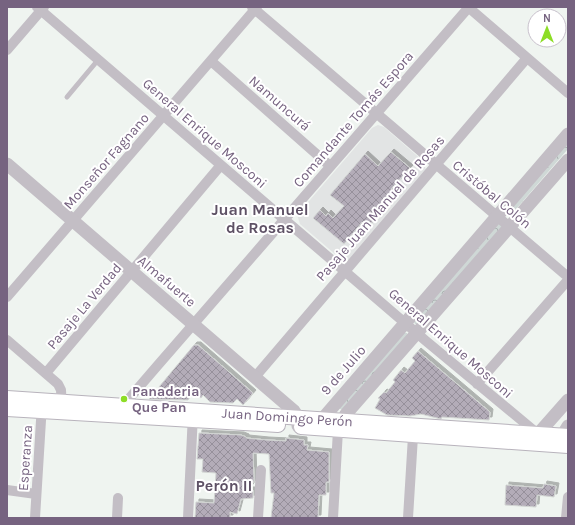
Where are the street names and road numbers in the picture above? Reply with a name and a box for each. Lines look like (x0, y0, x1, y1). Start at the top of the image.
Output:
street label: Comandante Tomás Espora (290, 48, 417, 191)
street label: Namuncurá (245, 72, 314, 135)
street label: General Enrique Mosconi (139, 75, 270, 192)
street label: Monseñor Fagnano (60, 110, 153, 213)
street label: Pasaje Juan Manuel de Rosas (312, 132, 448, 285)
street label: Cristóbal Colón (449, 157, 535, 232)
street label: Almafuerte (134, 252, 199, 311)
street label: Pasaje La Verdad (43, 260, 125, 353)
street label: General Enrique Mosconi (385, 285, 516, 402)
street label: 9 de Julio (317, 342, 370, 399)
street label: Juan Domingo Perón (221, 405, 353, 430)
street label: Esperanza (15, 424, 36, 492)

